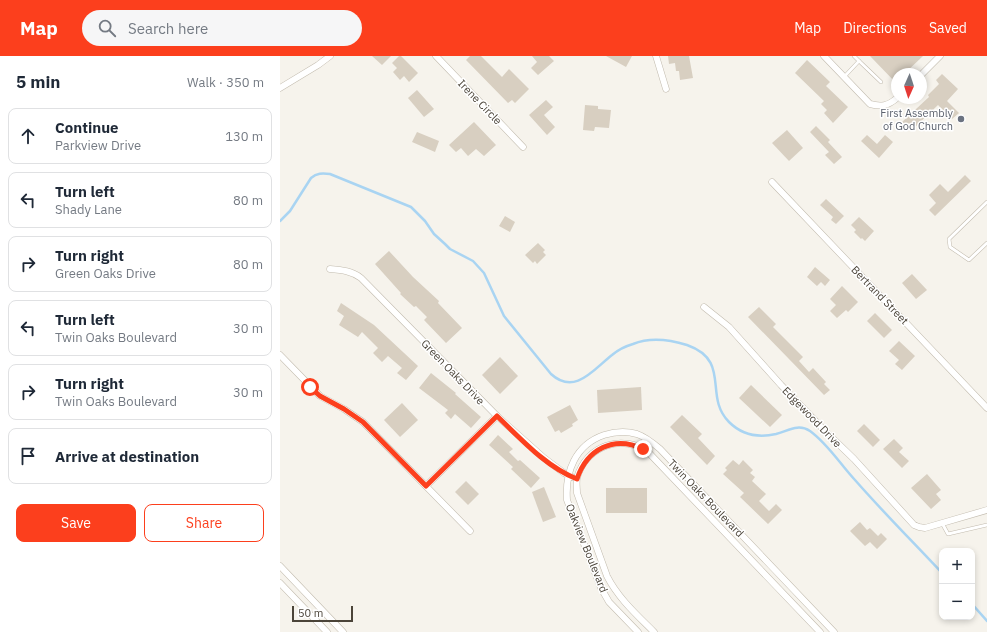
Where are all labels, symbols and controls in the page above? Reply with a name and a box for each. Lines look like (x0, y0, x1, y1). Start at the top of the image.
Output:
search box (82, 10, 362, 46)
text: Map (20, 16, 58, 40)
icon: search (96, 17, 118, 39)
text: Search here (128, 19, 208, 38)
text: Map (794, 19, 821, 37)
text: Directions (843, 19, 907, 37)
text: Saved (929, 19, 967, 37)
north arrow (891, 68, 927, 104)
text: 5 min (16, 71, 60, 93)
text: Walk · 350 m (187, 74, 264, 91)
street label: Irene Circle (455, 76, 505, 128)
place label: First Assembly of God Church (880, 106, 954, 133)
marker: First Assembly of God Church (956, 114, 966, 124)
text: Continue (55, 118, 119, 137)
icon: ahead (17, 125, 39, 147)
text: 130 m (225, 128, 263, 145)
text: Parkview Drive (55, 137, 141, 154)
text: Turn left (55, 182, 115, 201)
icon: left (17, 189, 39, 211)
text: 80 m (233, 192, 263, 209)
text: Shady Lane (55, 201, 122, 218)
text: Turn right (55, 246, 124, 265)
icon: right (17, 253, 39, 275)
text: 80 m (233, 256, 263, 273)
street label: Bertrand Street (848, 263, 912, 327)
text: Green Oaks Drive (55, 265, 156, 282)
text: Turn left (55, 310, 115, 329)
icon: left (17, 317, 39, 339)
text: 30 m (233, 320, 263, 337)
text: Twin Oaks Boulevard (55, 329, 177, 346)
street label: Green Oaks Drive (418, 336, 488, 408)
text: Turn right (55, 374, 124, 393)
route start (301, 378, 319, 396)
icon: right (17, 381, 39, 403)
street label: Edgewood Drive (779, 383, 845, 451)
text: 30 m (233, 384, 263, 401)
text: Twin Oaks Boulevard (55, 393, 177, 410)
route end (634, 440, 652, 458)
icon: arrive (17, 445, 39, 467)
text: Arrive at destination (55, 447, 199, 466)
street label: Twin Oaks Boulevard (665, 456, 747, 540)
street label: Oakview Boulevard (563, 502, 611, 594)
button: Save (16, 504, 136, 542)
button: Share (144, 504, 264, 542)
map controls (939, 548, 975, 620)
button: + (939, 548, 975, 584)
button: − (939, 584, 975, 620)
scale bar (292, 604, 353, 623)
text: 50 m (298, 606, 323, 620)

